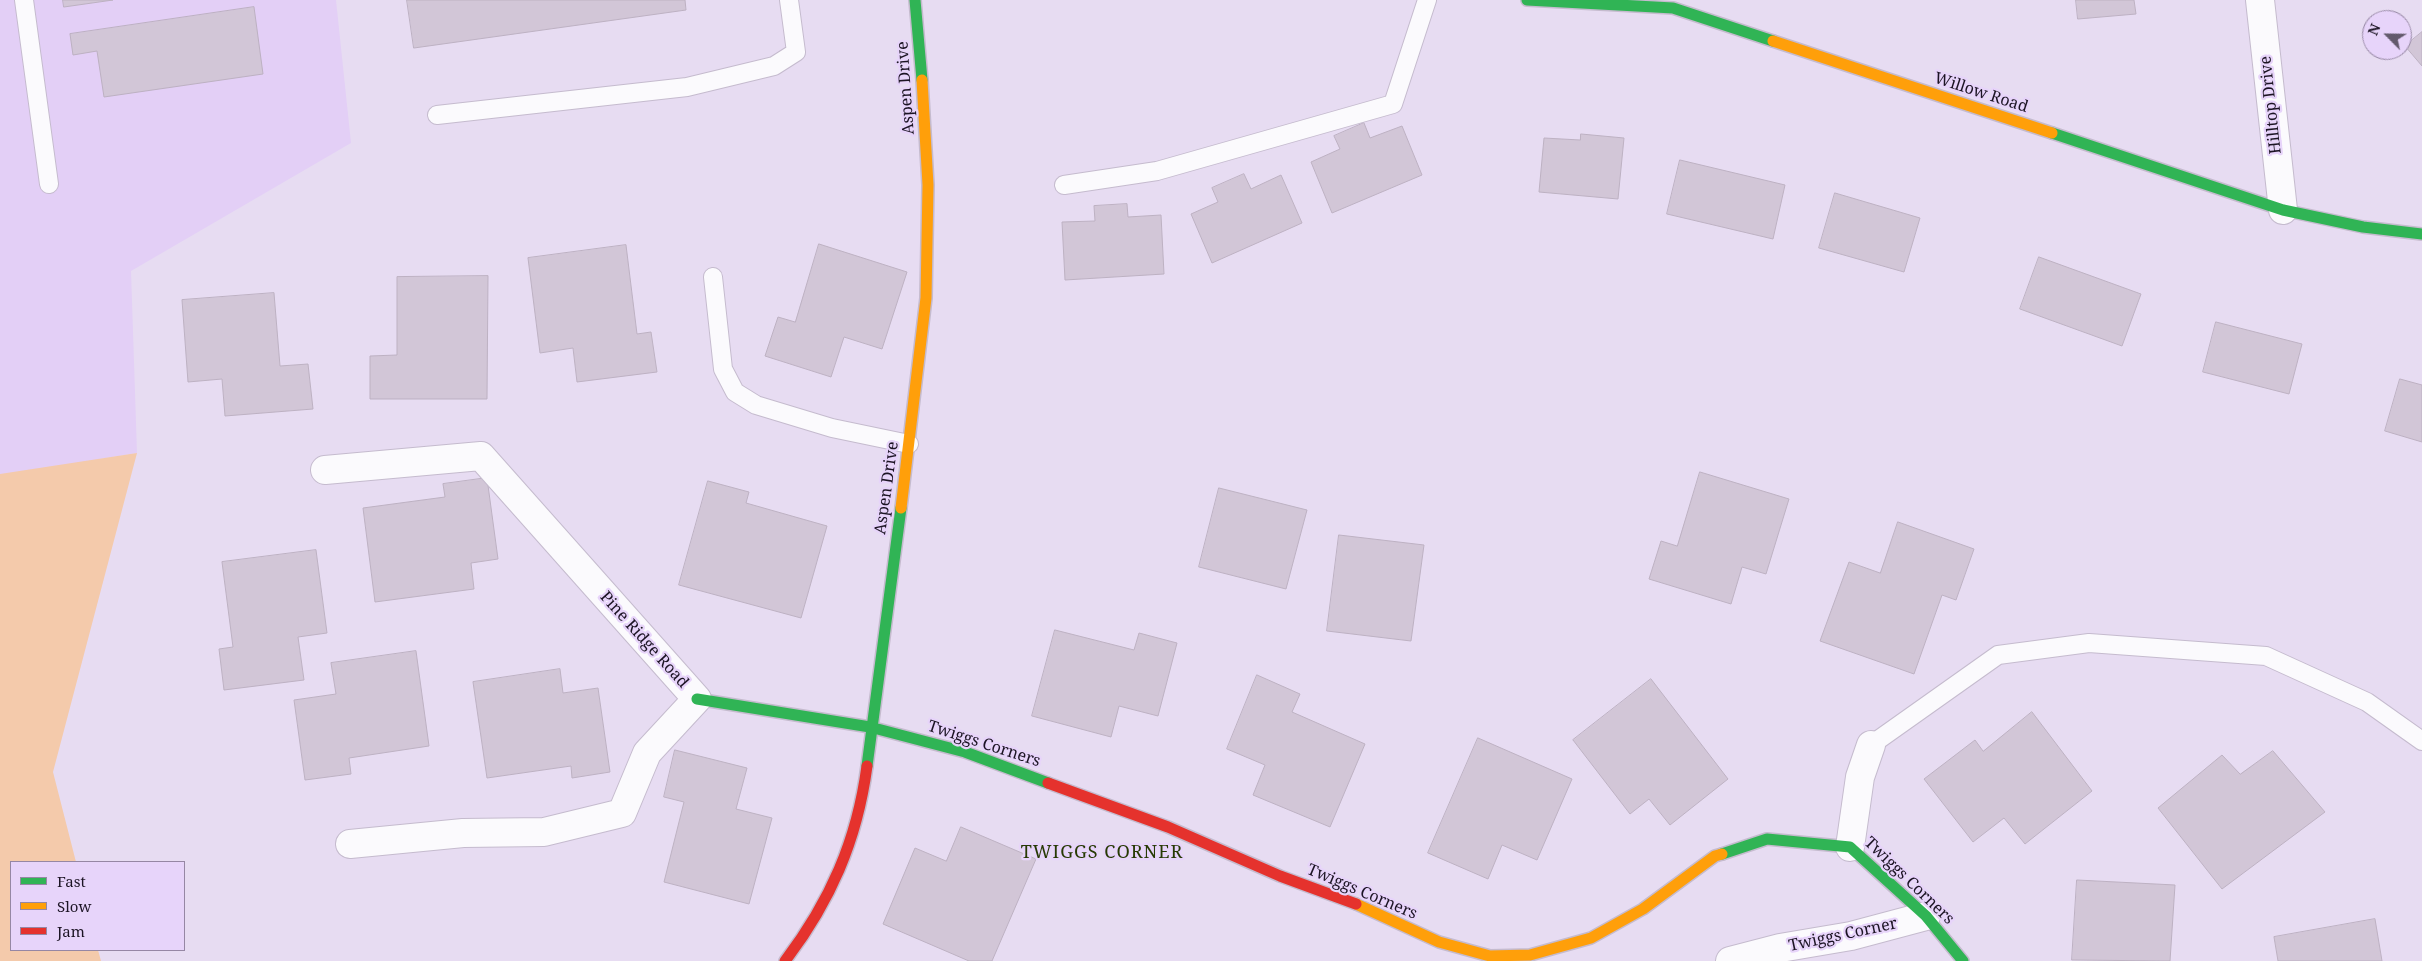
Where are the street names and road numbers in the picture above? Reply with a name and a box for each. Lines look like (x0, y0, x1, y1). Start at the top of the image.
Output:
street label: Aspen Drive (893, 41, 919, 135)
street label: Hilltop Drive (2256, 55, 2286, 155)
street label: Willow Road (1932, 69, 2030, 117)
street label: Aspen Drive (871, 440, 903, 536)
street label: Pine Ridge Road (596, 588, 692, 692)
street label: Twiggs Corners (925, 717, 1043, 771)
street label: Twiggs Corners (1860, 833, 1958, 929)
street label: Twiggs Corners (1304, 860, 1420, 924)
street label: Twiggs Corner (1787, 914, 1899, 956)

